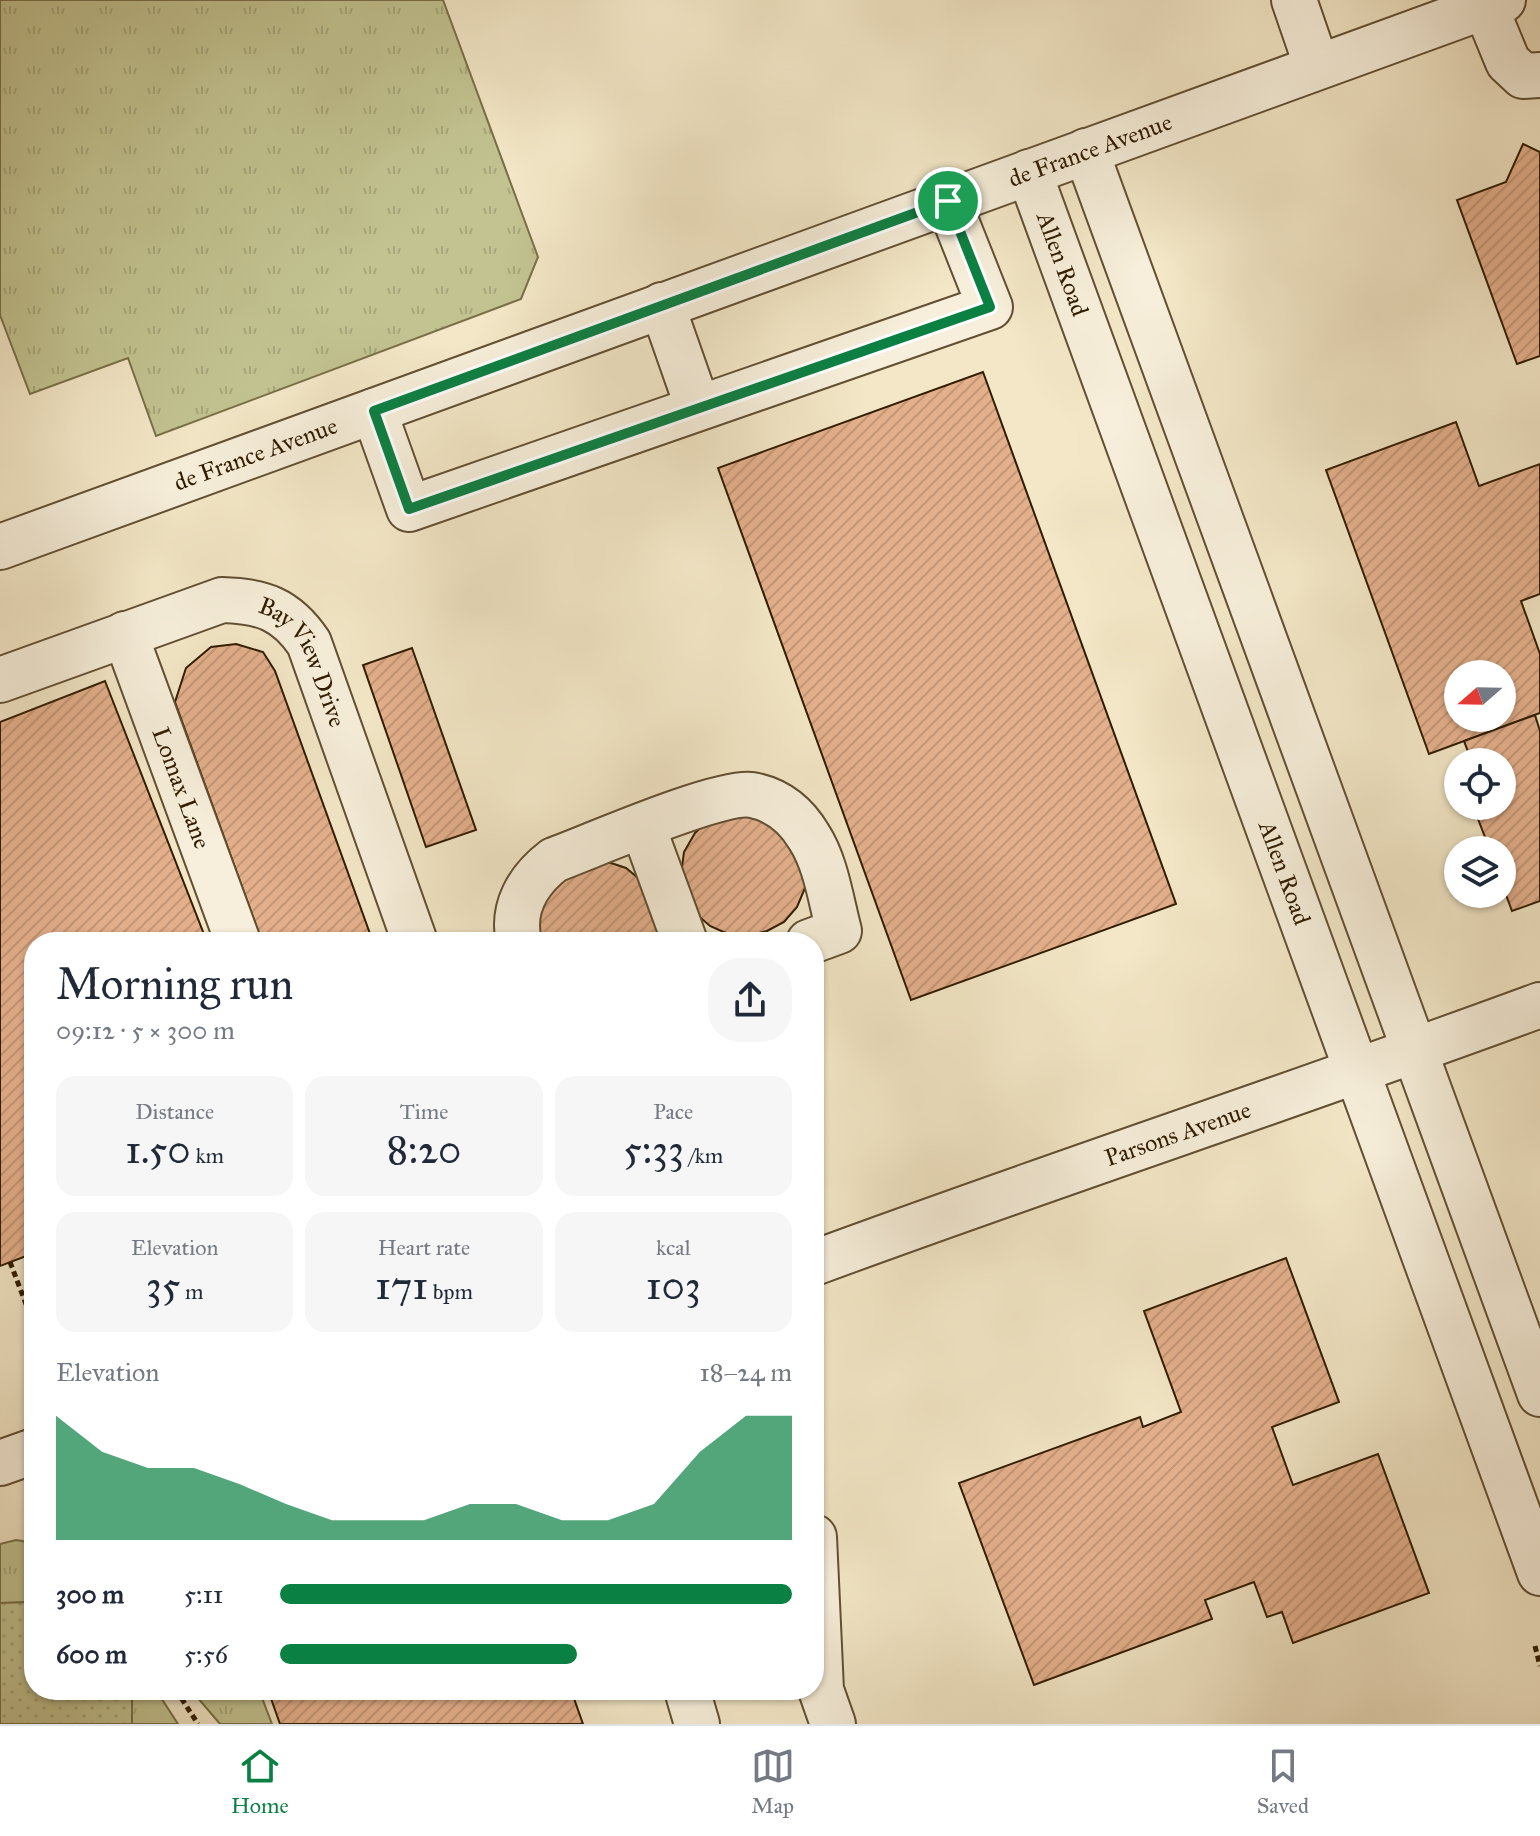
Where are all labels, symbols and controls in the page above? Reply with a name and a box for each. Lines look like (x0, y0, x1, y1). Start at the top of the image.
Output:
street label: de France Avenue (1004, 107, 1176, 194)
pin (914, 167, 982, 235)
icon: arrive (926, 179, 970, 223)
street label: Allen Road (1030, 207, 1095, 320)
street label: de France Avenue (170, 410, 341, 497)
street label: Bay View Drive (255, 590, 353, 731)
north arrow (1444, 660, 1516, 732)
map controls (1444, 660, 1516, 908)
street label: Lomax Lane (146, 723, 217, 853)
button: locate (1444, 748, 1516, 820)
street label: Allen Road (1252, 816, 1317, 929)
button: layers (1444, 836, 1516, 908)
text: Morning run (56, 957, 293, 1011)
button: share (708, 958, 792, 1042)
text: 09:12 · 5 × 300 m (56, 1014, 235, 1046)
street label: Parsons Avenue (1101, 1094, 1255, 1173)
text: Distance (135, 1098, 214, 1125)
text: Time (400, 1098, 448, 1125)
text: Pace (653, 1098, 693, 1125)
text: 1.50 (125, 1125, 191, 1174)
text: 8:20 (387, 1125, 461, 1174)
text: 5:33 (623, 1125, 684, 1174)
text: km (191, 1142, 224, 1169)
text: /km (684, 1142, 723, 1169)
text: Elevation (131, 1234, 218, 1261)
text: Heart rate (378, 1234, 470, 1261)
text: kcal (656, 1234, 691, 1261)
text: 35 (146, 1261, 180, 1310)
text: 171 (375, 1261, 428, 1310)
text: 103 (646, 1261, 701, 1310)
text: m (180, 1278, 204, 1305)
text: bpm (428, 1278, 473, 1305)
text: Elevation (56, 1356, 159, 1388)
text: 18–24 m (700, 1356, 792, 1388)
text: 300 m (56, 1578, 124, 1610)
text: 5:11 (184, 1578, 223, 1610)
text: 600 m (56, 1638, 127, 1670)
text: 5:56 (184, 1638, 228, 1670)
tab: Home (231, 1744, 289, 1819)
tab: Map (751, 1744, 795, 1819)
tab: Saved (1257, 1744, 1309, 1819)

